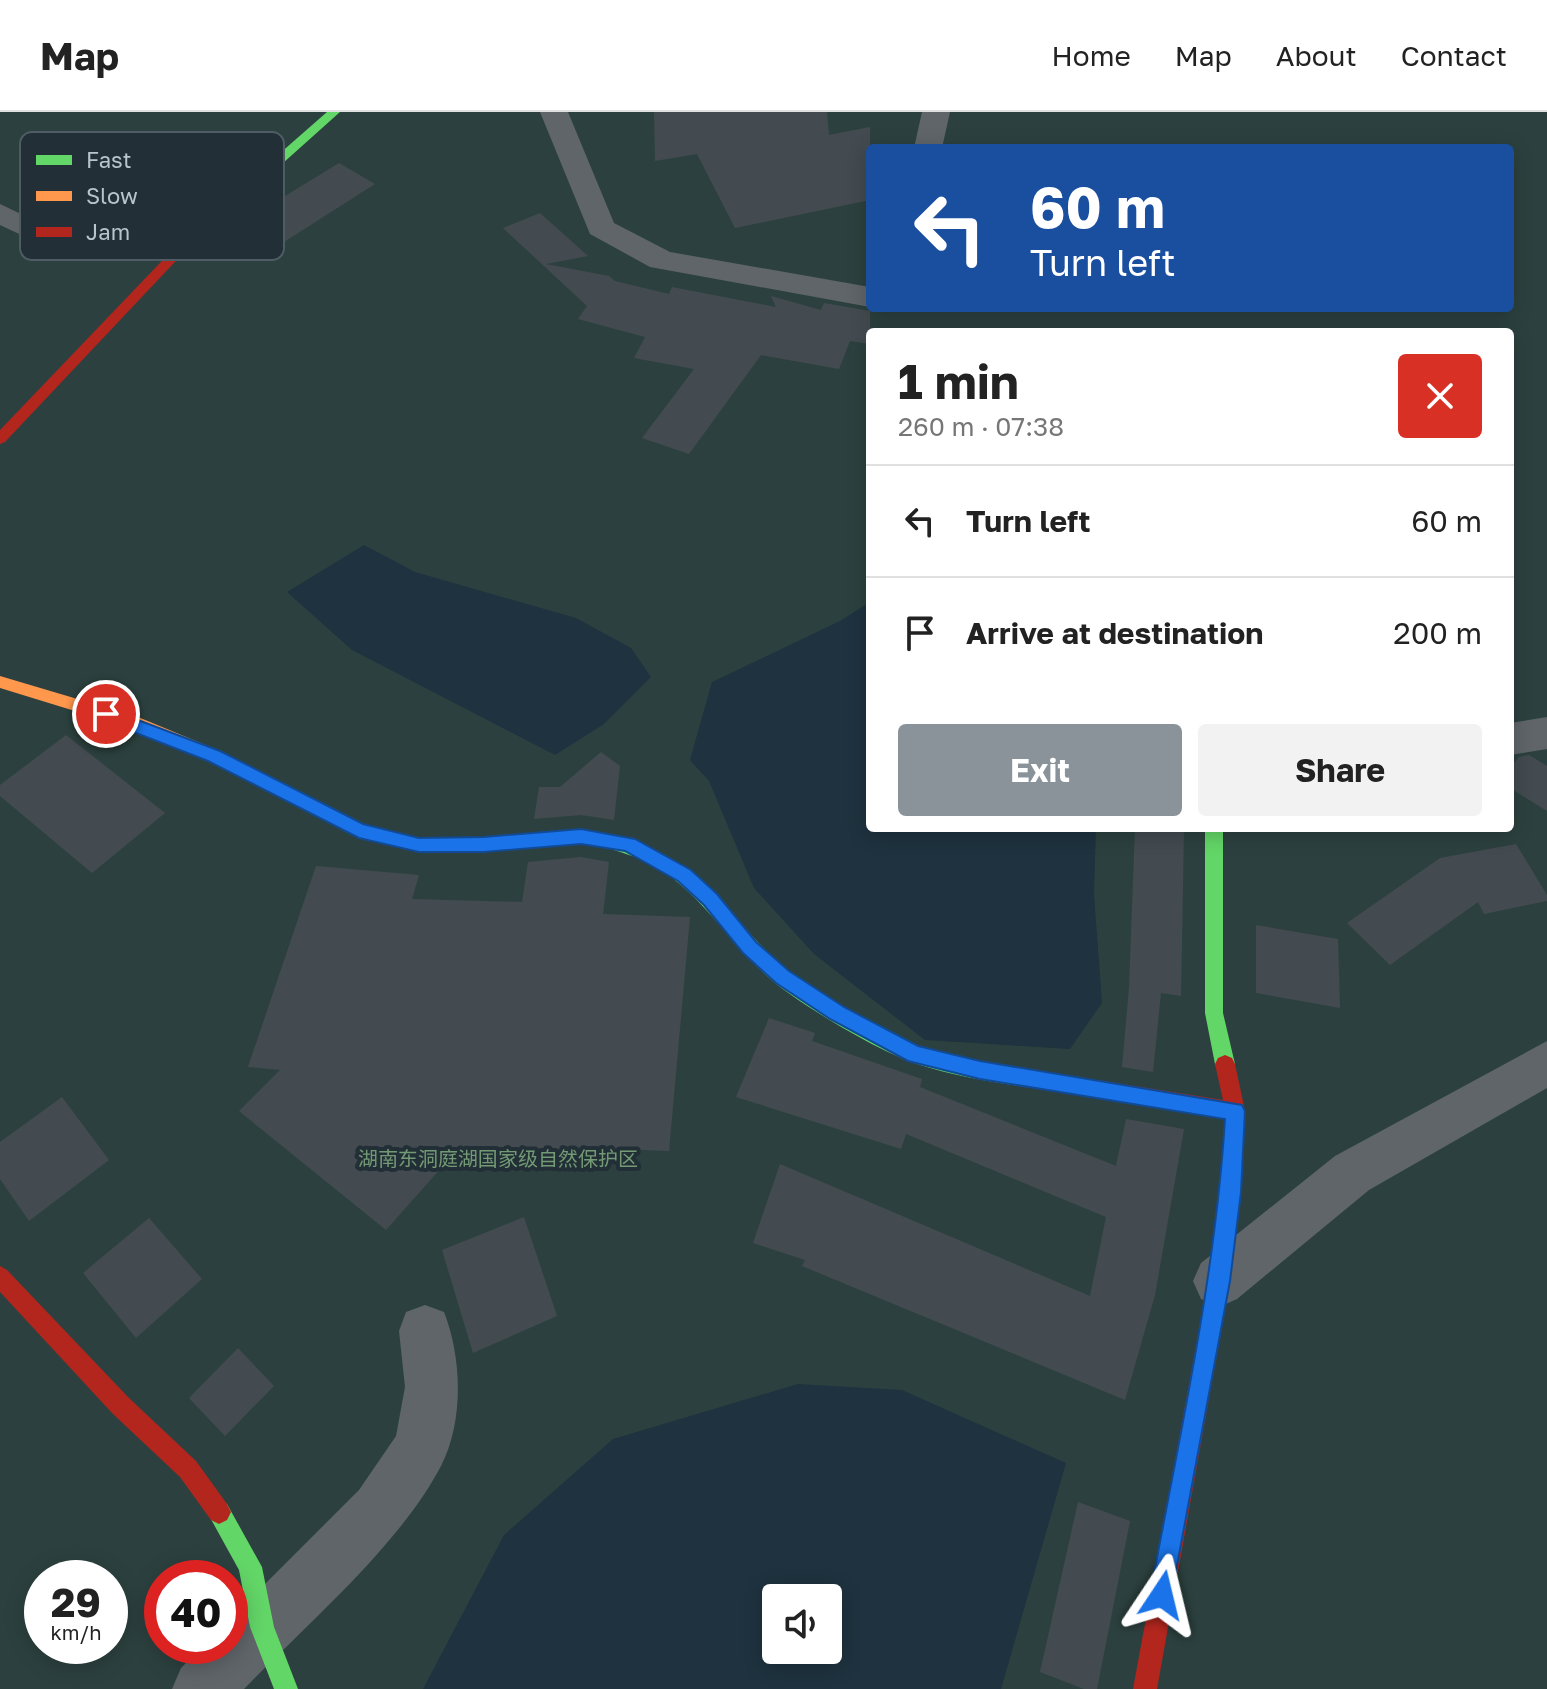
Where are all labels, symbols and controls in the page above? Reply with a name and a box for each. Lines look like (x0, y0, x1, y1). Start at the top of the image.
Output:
text: Map (40, 33, 119, 78)
text: Home (1052, 39, 1131, 72)
text: Map (1175, 39, 1232, 72)
text: About (1276, 39, 1357, 72)
text: Contact (1401, 39, 1507, 72)
legend (20, 132, 284, 260)
text: Fast (86, 146, 132, 173)
text: 60 m (1030, 173, 1165, 240)
icon: left (898, 176, 1002, 280)
text: Slow (86, 182, 138, 209)
text: Jam (86, 218, 130, 245)
text: Turn left (1030, 241, 1176, 284)
text: 1 min (898, 352, 1019, 410)
button: close (1398, 354, 1482, 438)
text: 260 m · 07:38 (898, 411, 1064, 442)
icon: left (898, 499, 942, 543)
text: Turn left (966, 503, 1091, 539)
text: 60 m (1411, 503, 1482, 539)
icon: arrive (898, 611, 942, 655)
text: Arrive at destination (966, 615, 1263, 651)
text: 200 m (1393, 615, 1482, 651)
pin (72, 680, 140, 748)
icon: arrive (84, 692, 128, 736)
button: Exit (898, 724, 1182, 816)
button: Share (1198, 724, 1482, 816)
park label: 湖南东洞庭湖国家级自然保护区 (358, 1146, 638, 1170)
position arrow (1120, 1553, 1204, 1637)
speed limit sign: 40 (144, 1560, 248, 1664)
text: 29 (51, 1578, 101, 1626)
map controls (762, 1584, 842, 1664)
button: sound (762, 1584, 842, 1664)
text: km/h (51, 1620, 101, 1644)

